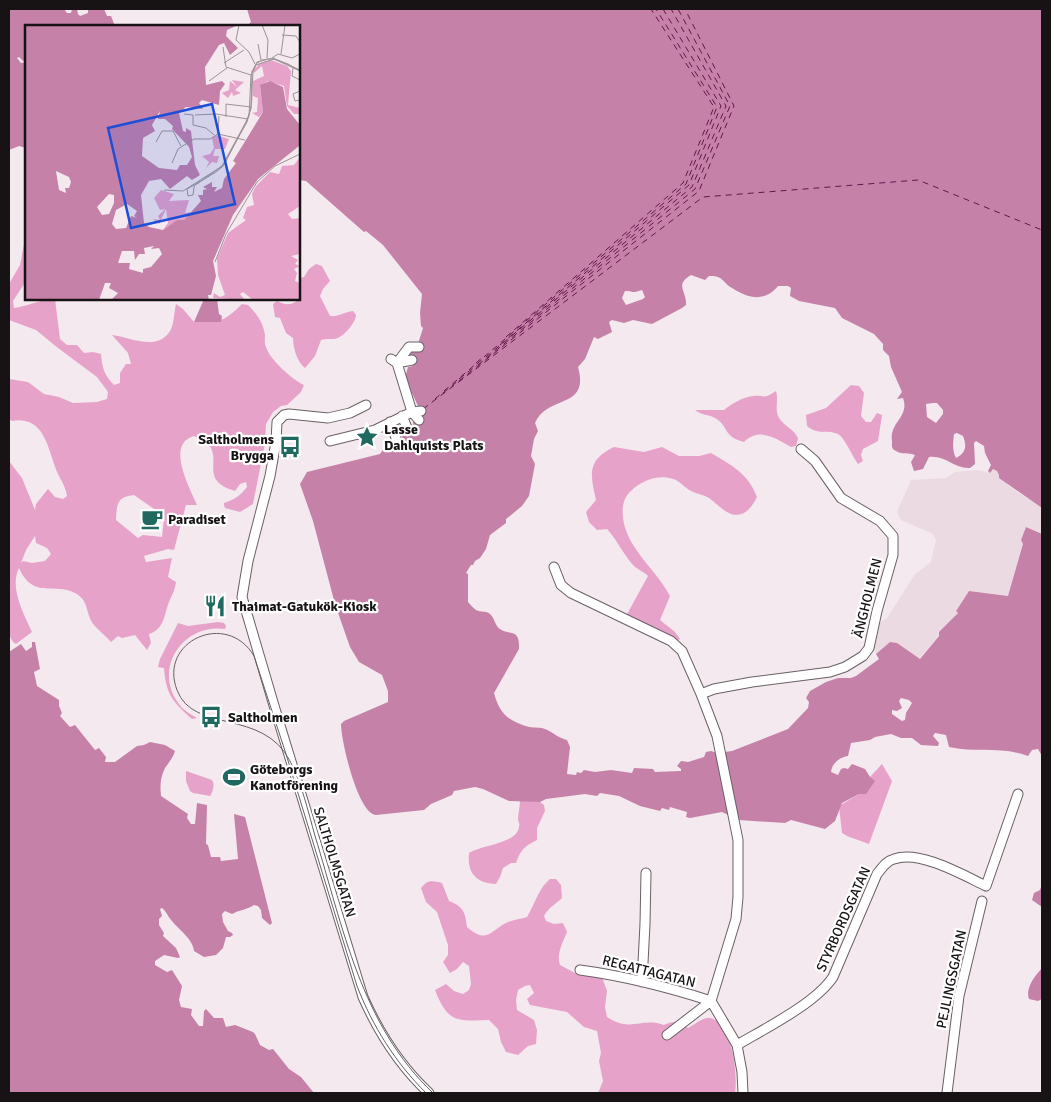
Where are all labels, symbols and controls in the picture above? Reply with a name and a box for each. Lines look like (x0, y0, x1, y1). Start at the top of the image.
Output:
inset map (25, 25, 300, 300)
place label: Lasse Dahlquists Plats (384, 421, 484, 454)
place icon: Lasse Dahlquists Plats (354, 424, 380, 450)
place label: Saltholmens Brygga (198, 431, 274, 464)
bus stop icon: Saltholmens Brygga (277, 434, 303, 460)
cafe icon: Paradiset (139, 506, 165, 532)
place label: Paradiset (168, 511, 227, 528)
street label: ÄNGHOLMEN (849, 556, 886, 640)
restaurant icon: Thaimat-Gatukök-Kiosk (202, 593, 228, 619)
place label: Thaimat-Gatukök-Kiosk (232, 598, 377, 615)
bus stop icon: Saltholmen (198, 704, 224, 730)
place label: Saltholmen (228, 709, 298, 726)
place label: Göteborgs Kanotförening (250, 761, 339, 794)
sports icon: Göteborgs Kanotförening (221, 764, 247, 790)
street label: SALTHOLMSGATAN (310, 805, 359, 919)
street label: STYRBORDSGATAN (813, 864, 874, 974)
street label: PEJLINGSGATAN (933, 928, 970, 1030)
street label: REGATTAGATAN (600, 952, 697, 991)

